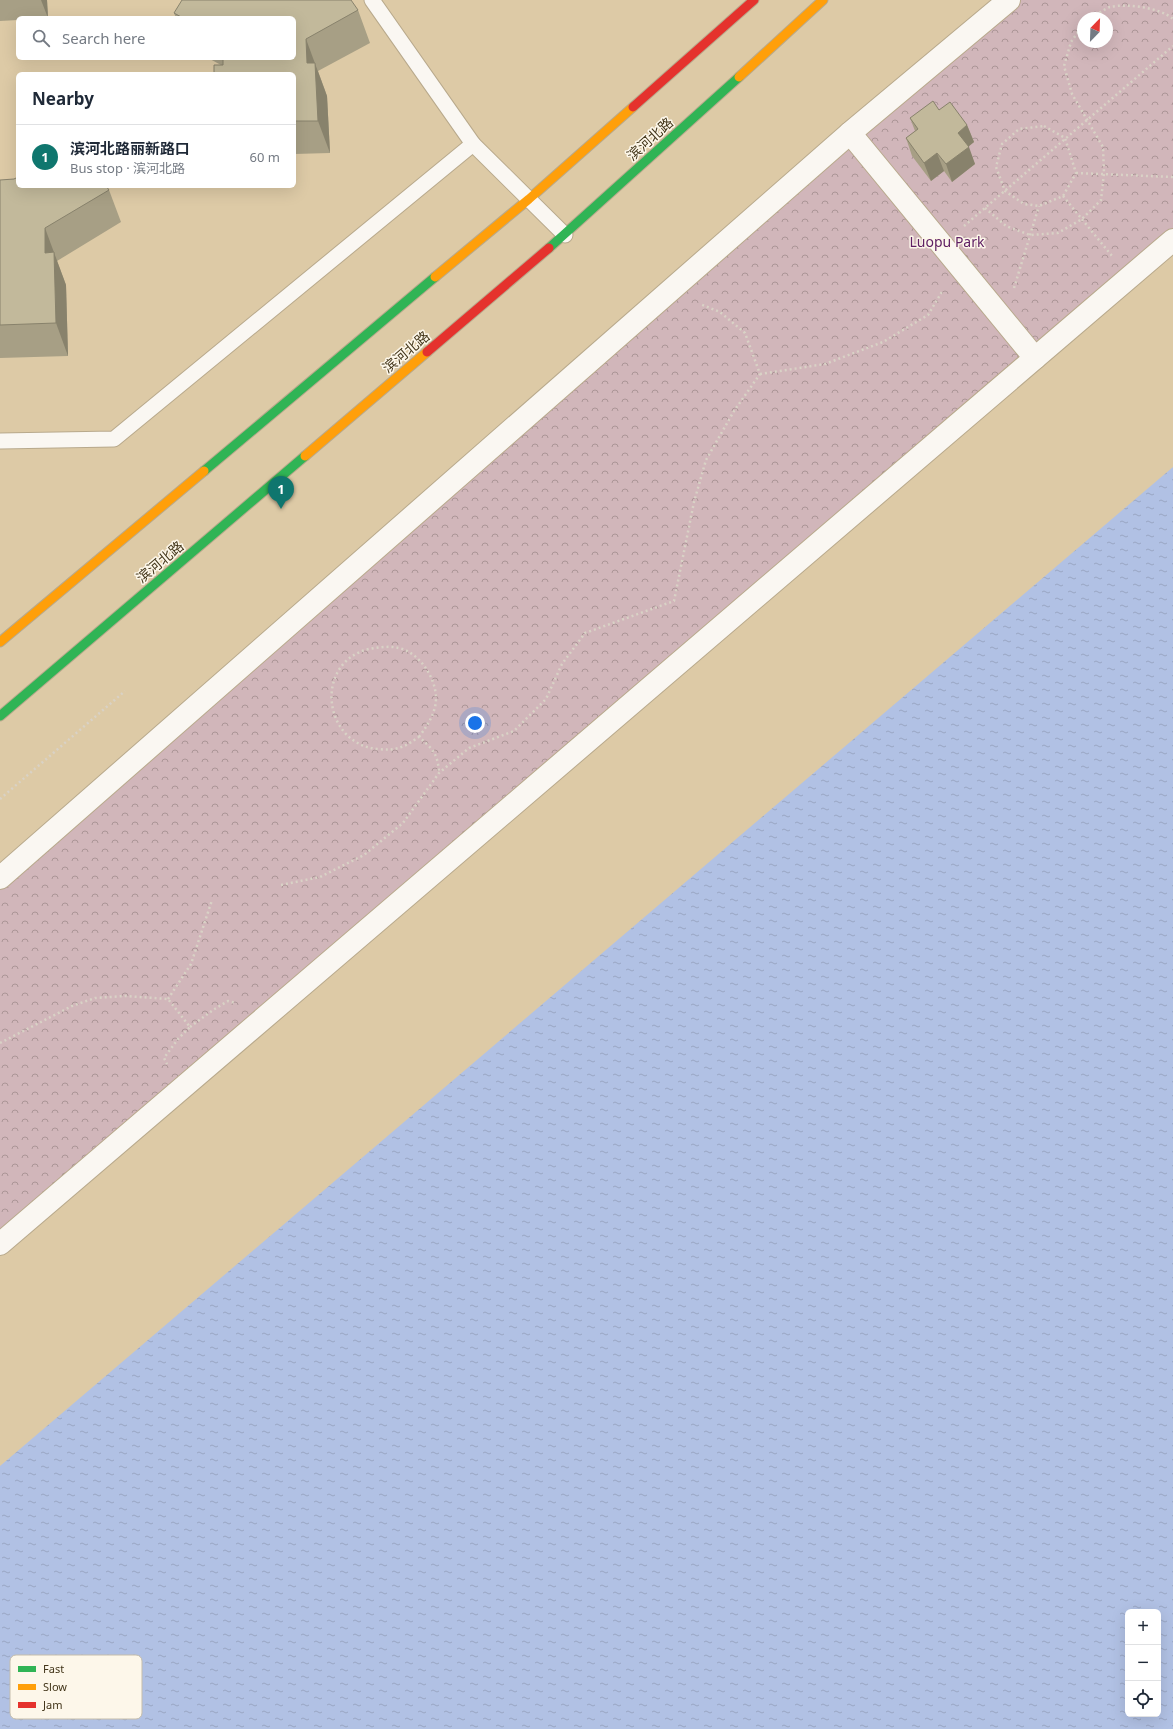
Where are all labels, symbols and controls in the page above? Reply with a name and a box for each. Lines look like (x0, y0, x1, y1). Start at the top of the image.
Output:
north arrow (1077, 12, 1113, 48)
search box (16, 16, 296, 60)
icon: search (30, 27, 52, 49)
text: Search here (62, 28, 145, 48)
text: Nearby (32, 87, 94, 110)
street label: 滨河北路 (623, 113, 677, 164)
text: 滨河北路丽新路口 (70, 138, 190, 158)
text: 1 (41, 148, 49, 166)
text: 60 m (250, 148, 280, 166)
text: Bus stop · 滨河北路 (70, 159, 185, 177)
park label: Luopu Park (910, 232, 985, 251)
street label: 滨河北路 (378, 326, 433, 377)
pin: 1 (268, 476, 294, 509)
street label: 滨河北路 (132, 536, 187, 587)
your location (465, 713, 485, 733)
map controls (1125, 1609, 1161, 1717)
button: + (1125, 1609, 1161, 1645)
button: − (1125, 1645, 1161, 1681)
legend (10, 1655, 142, 1719)
text: Fast (43, 1661, 64, 1676)
text: Slow (43, 1679, 67, 1694)
button: locate (1125, 1681, 1161, 1717)
text: Jam (42, 1697, 62, 1712)

